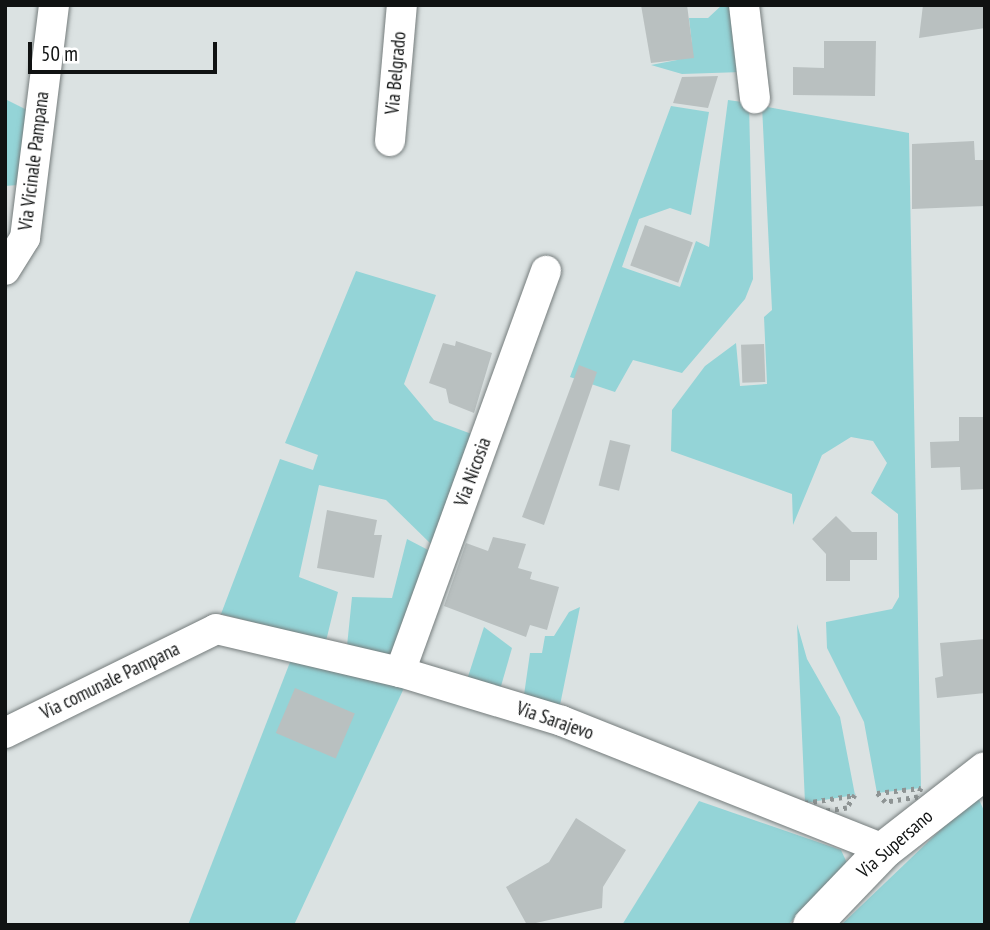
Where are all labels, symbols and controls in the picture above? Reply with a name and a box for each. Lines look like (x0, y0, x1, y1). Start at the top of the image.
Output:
scale bar (32, 28, 220, 72)
street label: Via Belgrado (381, 31, 411, 115)
text: 50 m (41, 40, 78, 67)
street label: Via Vicinale Pampana (14, 90, 54, 232)
street label: Via Nicosia (450, 434, 496, 510)
street label: Via comunale Pampana (37, 637, 183, 725)
street label: Via Sarajevo (513, 697, 597, 745)
street label: Via Supersano (852, 805, 938, 883)

